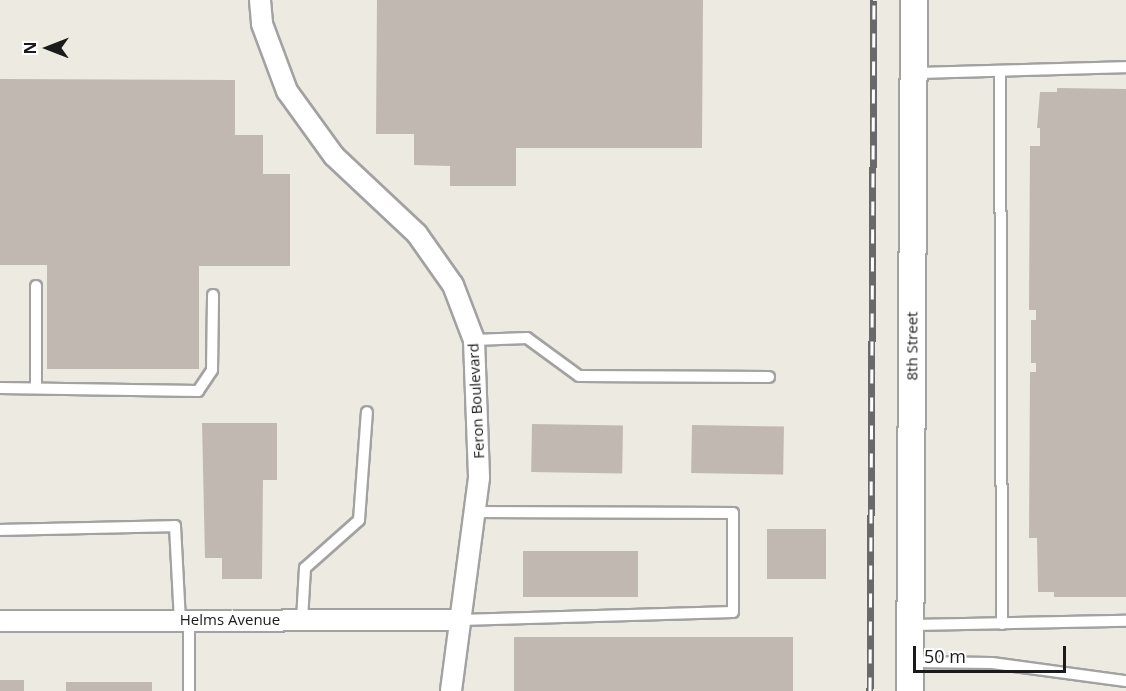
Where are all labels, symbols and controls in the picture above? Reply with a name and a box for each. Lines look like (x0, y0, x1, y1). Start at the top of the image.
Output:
north arrow (18, 18, 78, 78)
text: N (19, 42, 41, 55)
street label: 8th Street (903, 312, 921, 380)
street label: Feron Boulevard (464, 343, 488, 459)
street label: Helms Avenue (180, 611, 280, 629)
scale bar (916, 634, 1069, 672)
text: 50 m (924, 644, 966, 668)

